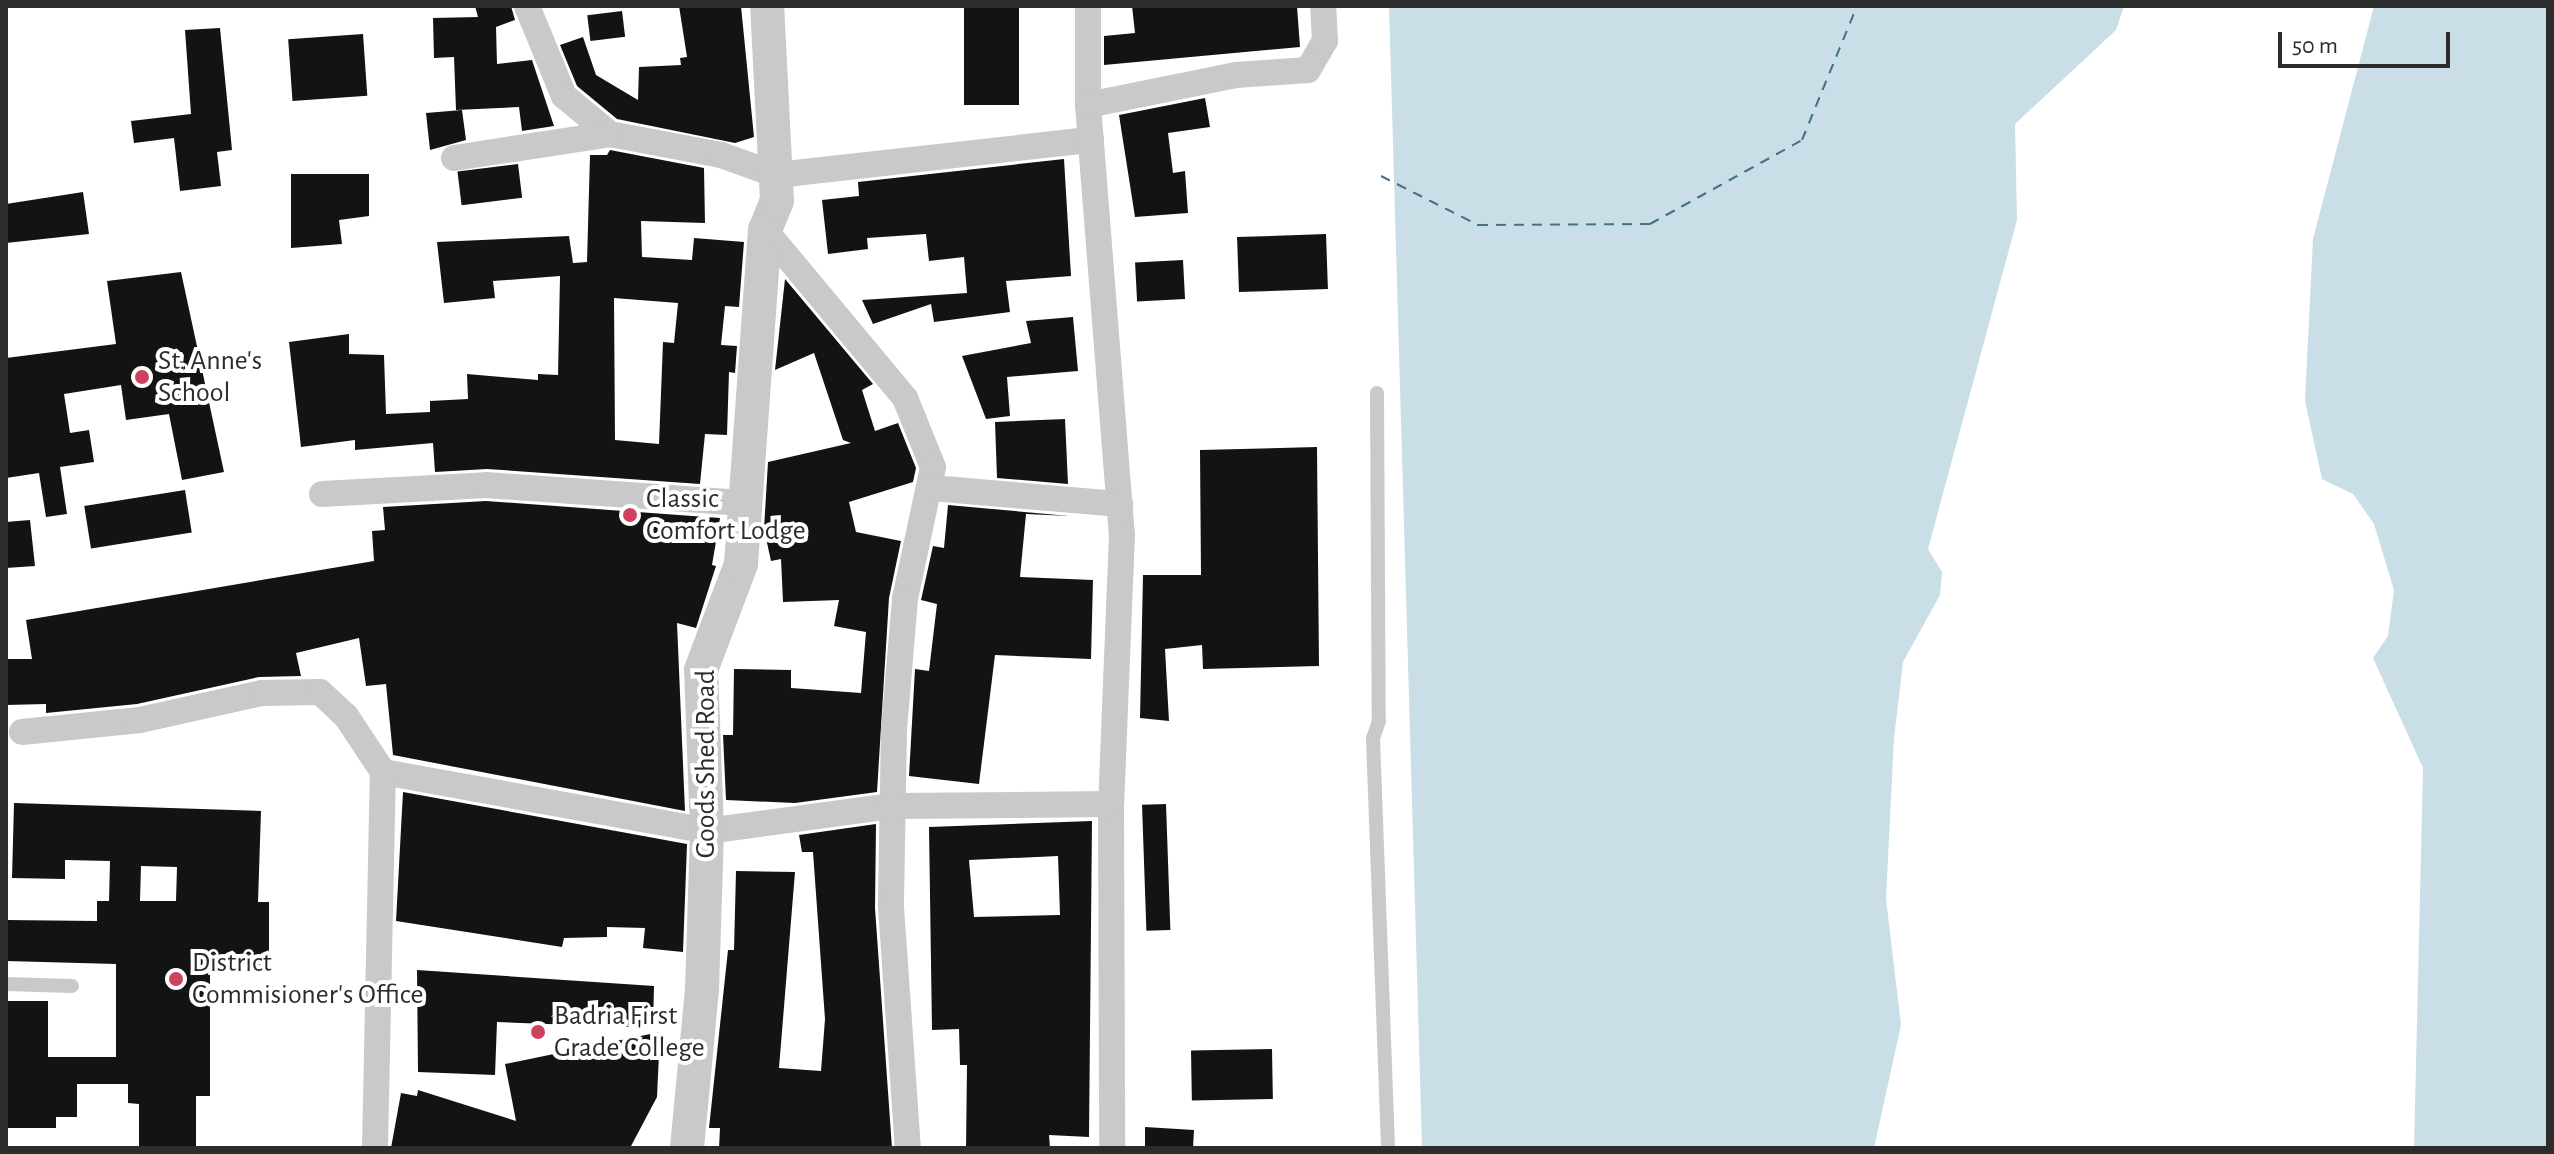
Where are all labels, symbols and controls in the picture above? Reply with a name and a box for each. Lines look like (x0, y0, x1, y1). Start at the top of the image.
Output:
scale bar (2282, 16, 2454, 66)
text: 50 m (2292, 34, 2338, 58)
place label: St. Anne's School (158, 344, 262, 410)
marker: St. Anne's School (133, 368, 151, 386)
place label: Classic Comfort Lodge (646, 482, 806, 548)
marker: Classic Comfort Lodge (621, 506, 639, 524)
street label: Goods Shed Road (689, 670, 723, 858)
place label: District Commisioner's Office (192, 946, 423, 1012)
marker: District Commisioner's Office (167, 970, 185, 988)
place label: Badria First Grade College (554, 999, 705, 1065)
marker: Badria First Grade College (529, 1023, 547, 1041)

